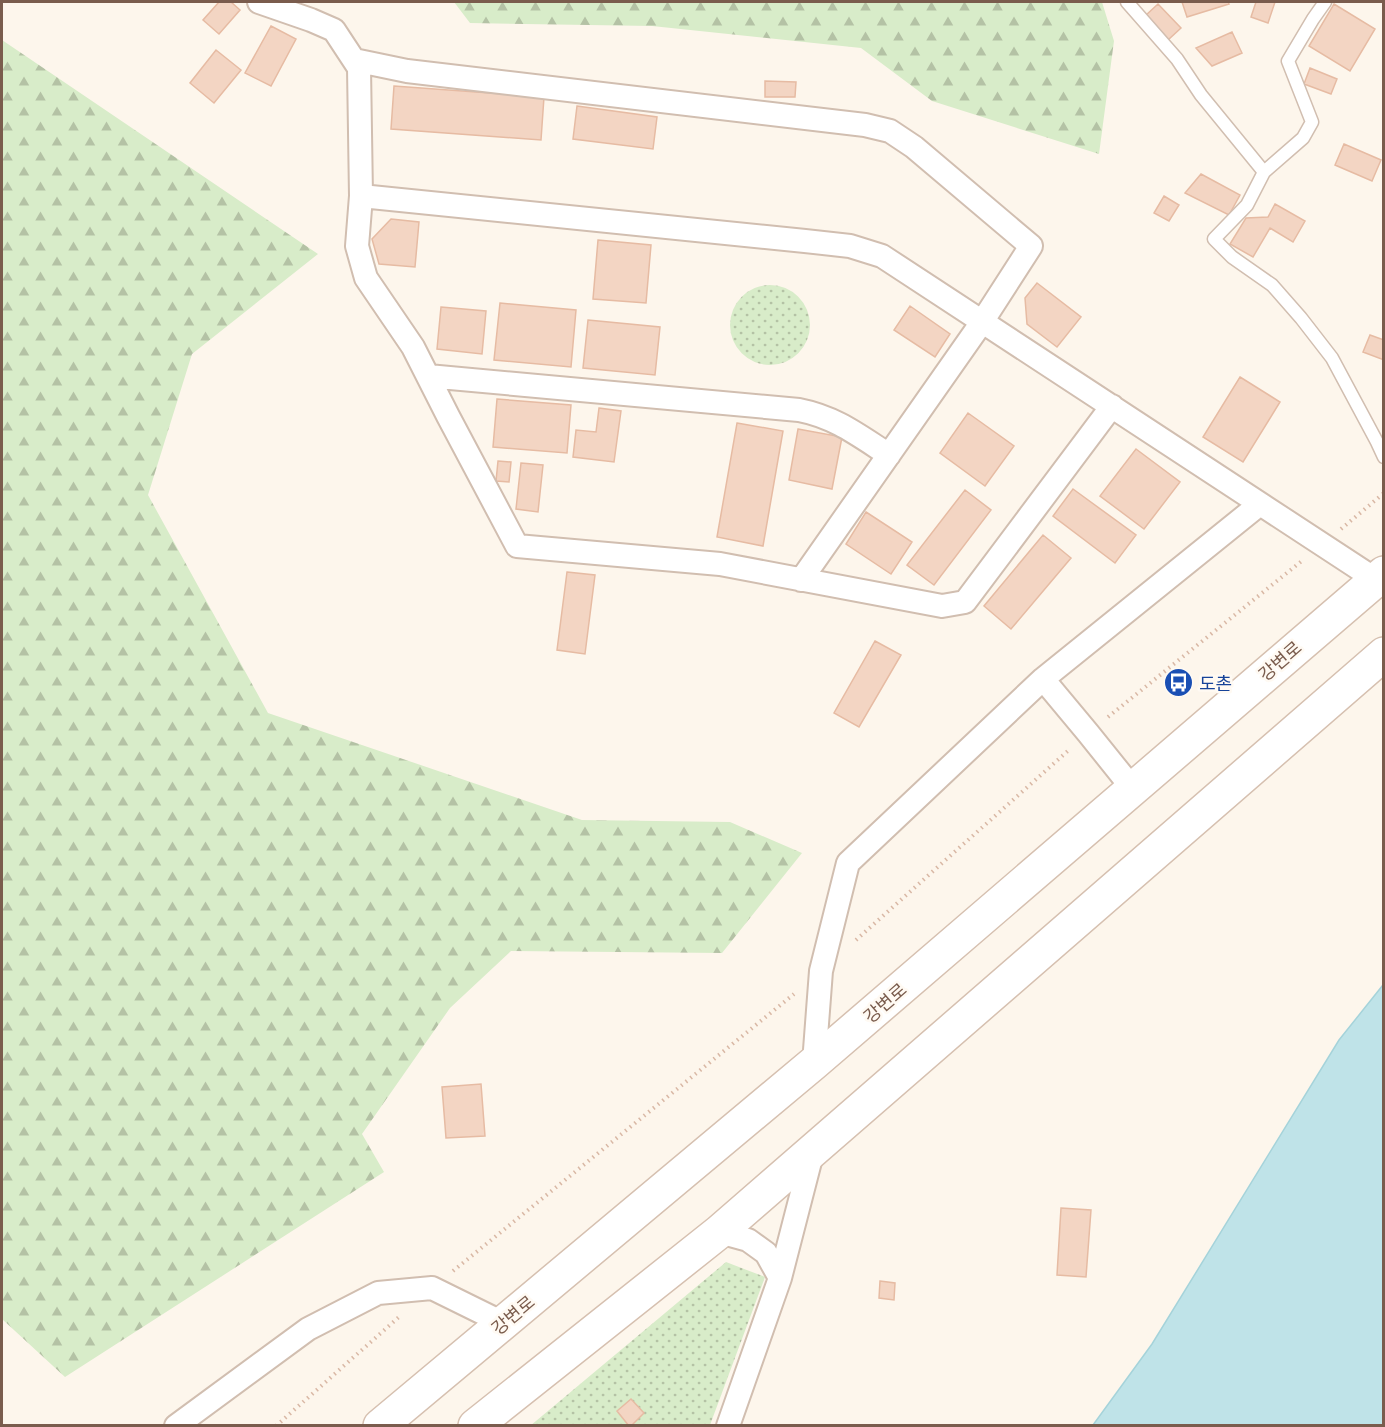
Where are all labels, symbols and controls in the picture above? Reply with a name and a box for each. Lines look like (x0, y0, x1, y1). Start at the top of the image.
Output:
street label: 강변로 (1254, 636, 1306, 686)
bus stop icon: 도촌 (1162, 667, 1194, 699)
place label: 도촌 (1199, 672, 1232, 695)
street label: 강변로 (859, 978, 911, 1028)
street label: 강변로 (487, 1290, 539, 1340)

